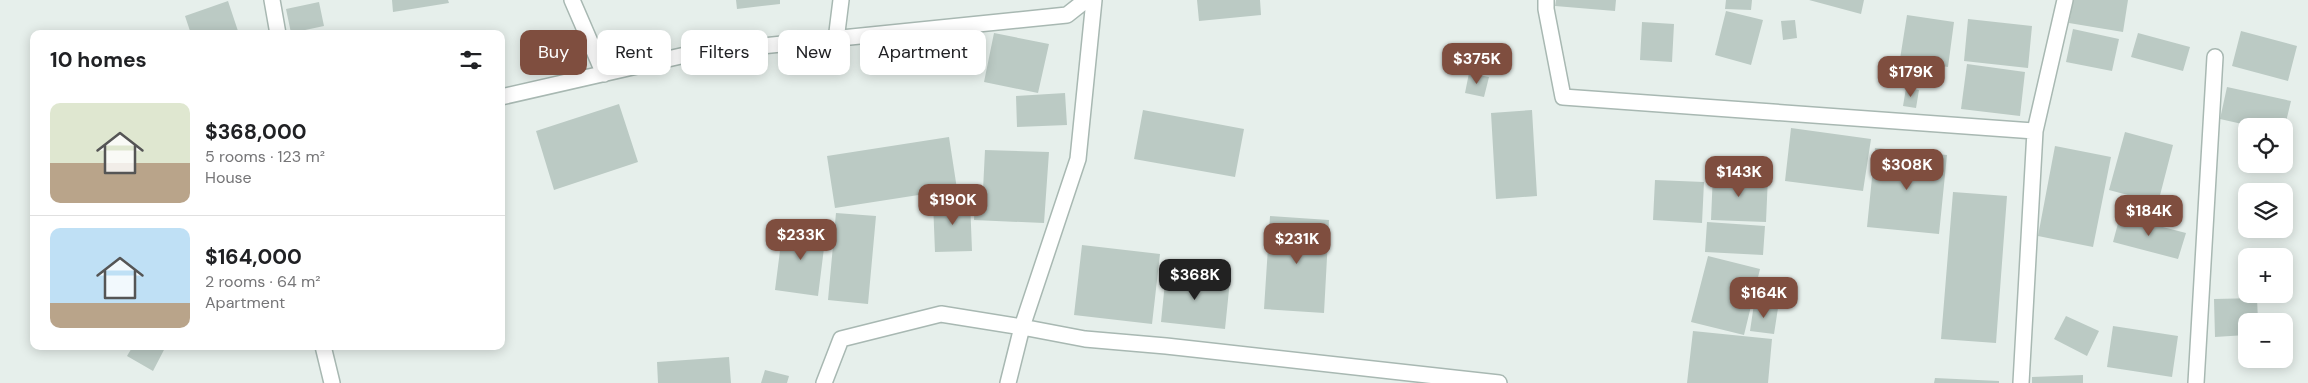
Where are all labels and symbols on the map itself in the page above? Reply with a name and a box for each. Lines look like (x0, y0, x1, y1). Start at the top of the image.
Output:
pin: $375K (1442, 42, 1512, 85)
pin: $179K (1876, 56, 1946, 98)
pin: $308K (1872, 148, 1942, 191)
pin: $143K (1704, 156, 1774, 198)
pin: $190K (918, 184, 988, 226)
pin: $184K (2114, 194, 2184, 237)
pin: $233K (766, 218, 836, 261)
pin: $231K (1262, 222, 1332, 265)
pin: $368K (1160, 258, 1230, 301)
pin: $164K (1729, 276, 1799, 319)

